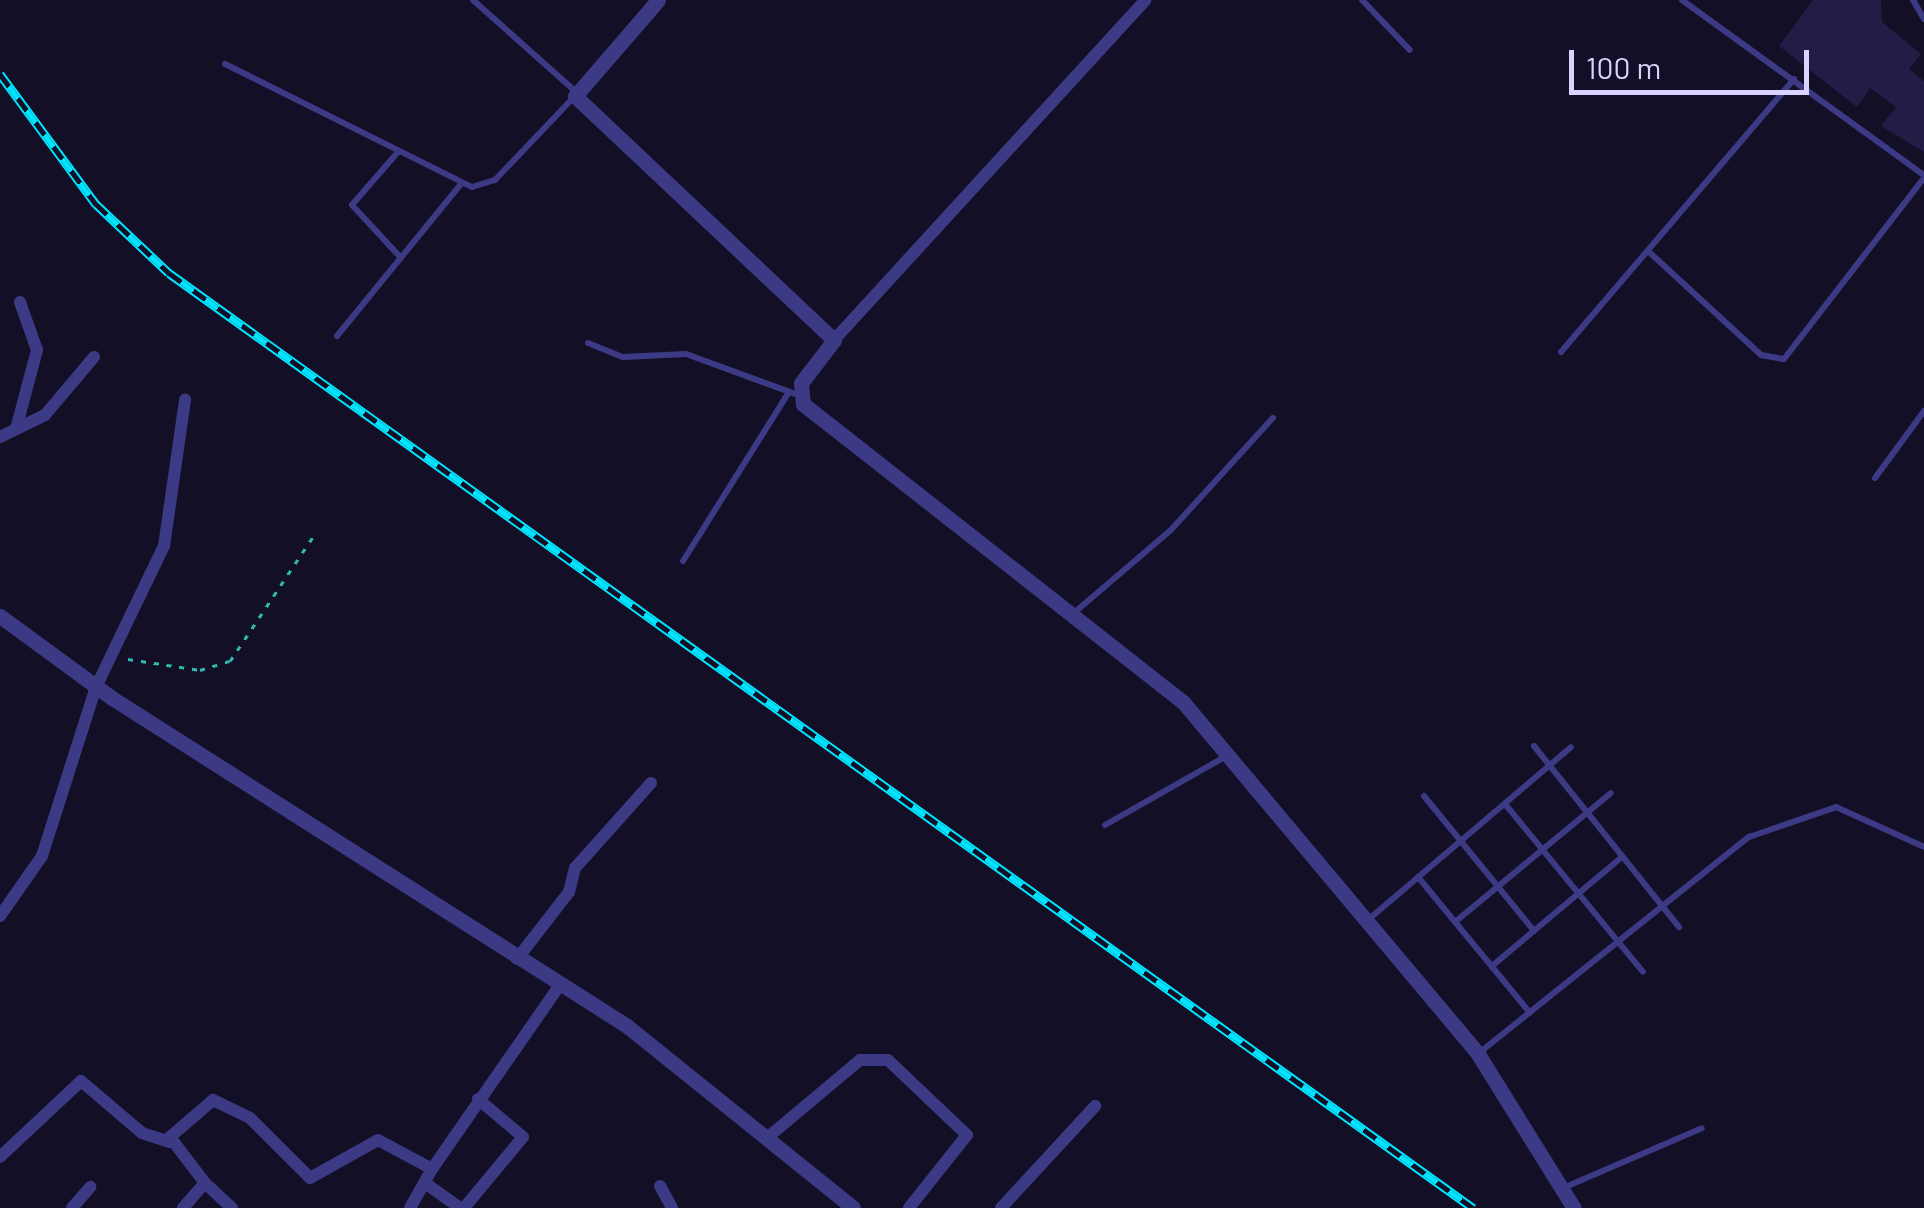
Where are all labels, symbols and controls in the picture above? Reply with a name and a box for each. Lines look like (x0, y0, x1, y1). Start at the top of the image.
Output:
scale bar (1574, 30, 1814, 92)
text: 100 m (1586, 49, 1661, 85)

